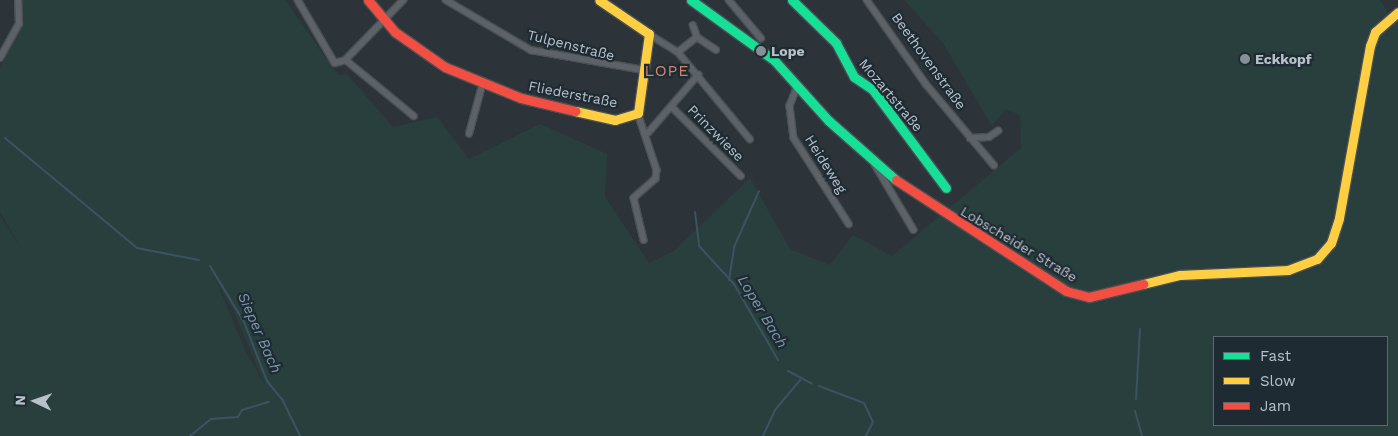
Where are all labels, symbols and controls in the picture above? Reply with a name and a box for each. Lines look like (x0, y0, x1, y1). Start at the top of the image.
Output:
street label: Beethovenstraße (888, 9, 970, 113)
street label: Tulpenstraße (526, 26, 616, 64)
place label: Lope (771, 43, 805, 59)
marker: Lope (755, 45, 767, 57)
place label: Eckkopf (1255, 51, 1312, 67)
marker: Eckkopf (1239, 53, 1251, 65)
street label: Mozartstraße (856, 55, 926, 135)
district label: LOPE (644, 61, 690, 81)
street label: Fliederstraße (527, 77, 619, 111)
street label: Prinzwiese (684, 101, 748, 165)
street label: Heideweg (801, 132, 851, 196)
street label: Lobscheider Straße (958, 202, 1080, 286)
water label: Loper Bach (733, 272, 791, 352)
water label: Sieper Bach (233, 290, 285, 376)
legend (1213, 336, 1388, 426)
text: Fast (1260, 347, 1291, 365)
text: Slow (1260, 372, 1296, 390)
north arrow (10, 376, 60, 426)
text: N (12, 395, 28, 406)
text: Jam (1260, 397, 1291, 415)

